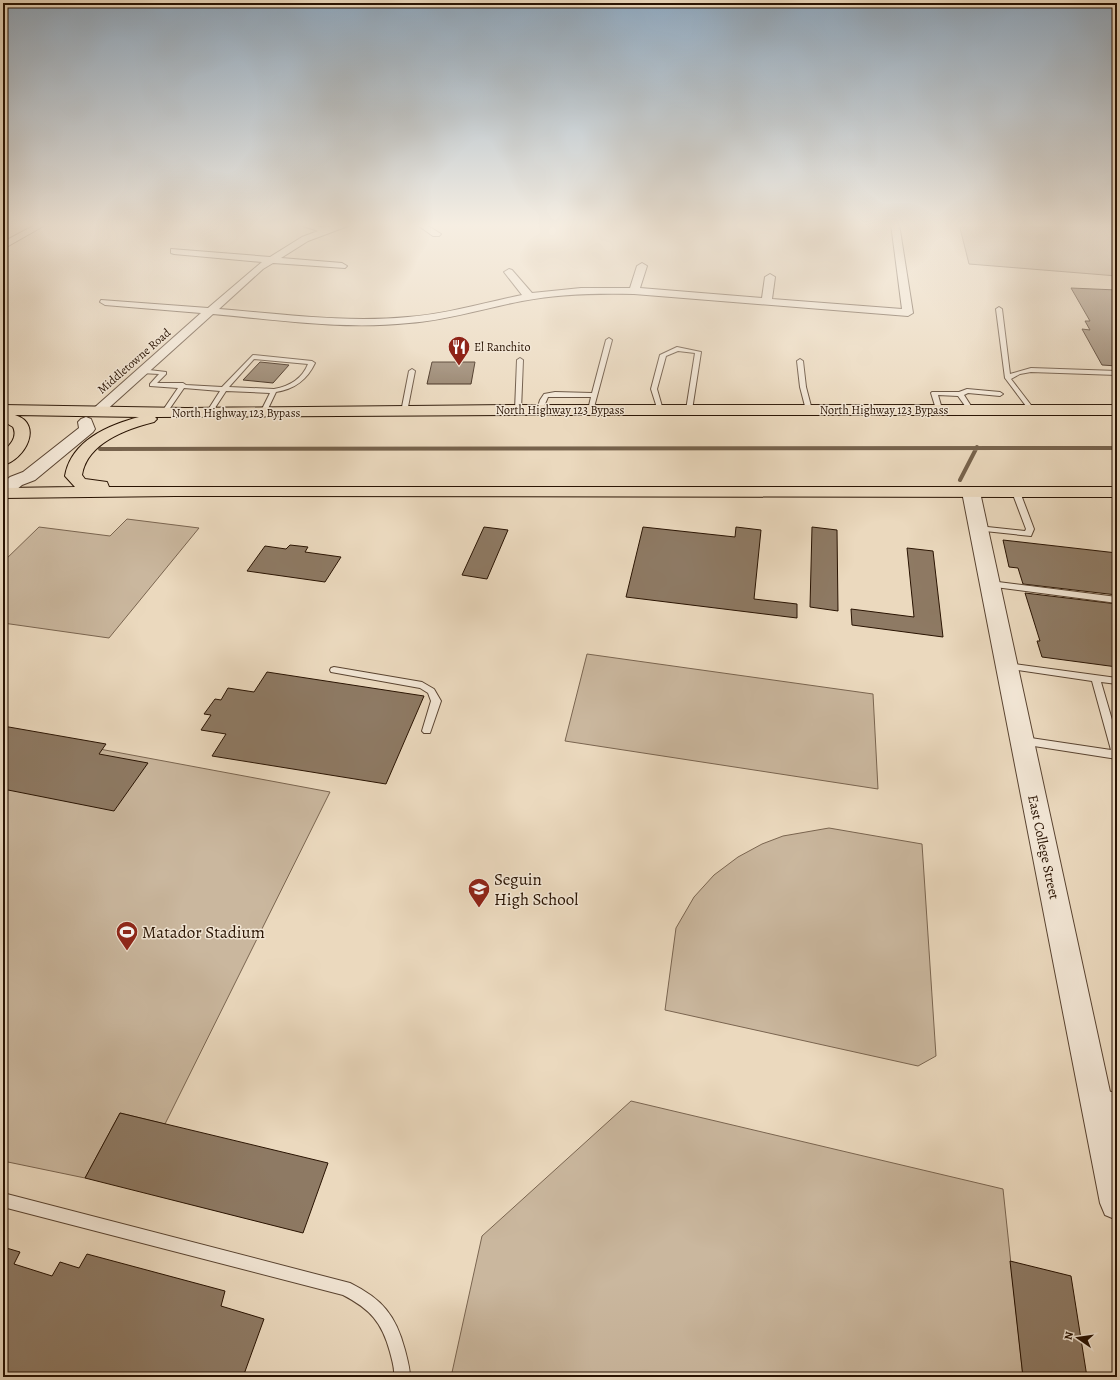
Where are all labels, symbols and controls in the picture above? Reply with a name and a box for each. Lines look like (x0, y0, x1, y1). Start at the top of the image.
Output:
street label: Middletowne Road (94, 324, 174, 397)
restaurant icon: El Ranchito (446, 334, 472, 367)
place label: El Ranchito (474, 339, 530, 355)
street label: North Highway 123 Bypass (496, 402, 625, 418)
street label: North Highway 123 Bypass (820, 402, 949, 418)
street label: North Highway 123 Bypass (172, 405, 301, 421)
street label: East College Street (1023, 793, 1064, 902)
place label: Seguin High School (494, 868, 578, 911)
school or university icon: Seguin High School (466, 876, 492, 909)
sports icon: Matador Stadium (114, 919, 140, 952)
place label: Matador Stadium (142, 921, 265, 944)
north arrow (1058, 1318, 1098, 1358)
text: N (1061, 1330, 1077, 1341)

